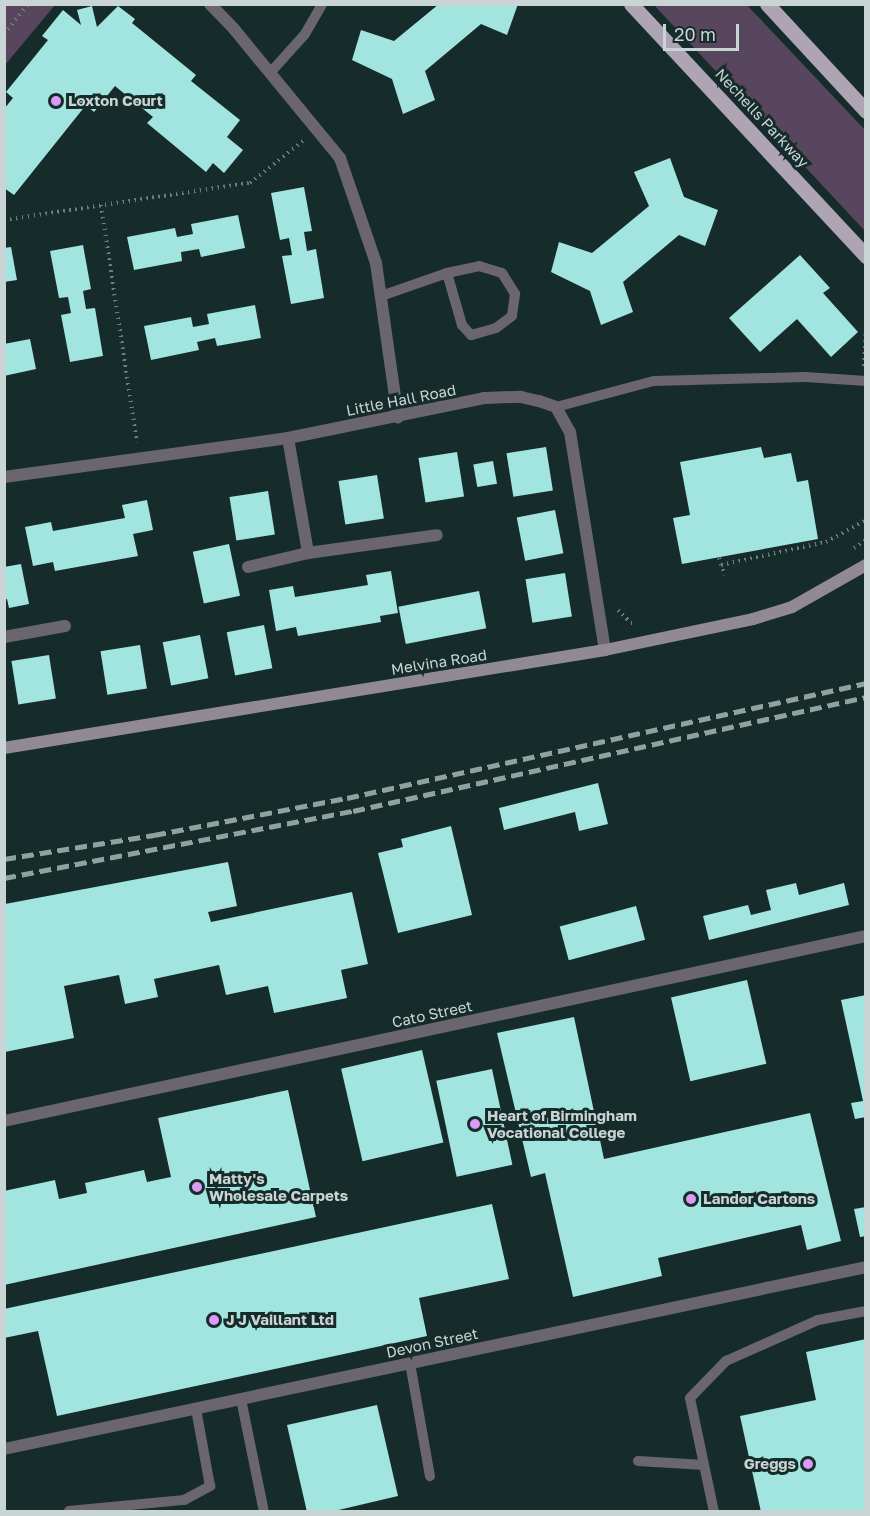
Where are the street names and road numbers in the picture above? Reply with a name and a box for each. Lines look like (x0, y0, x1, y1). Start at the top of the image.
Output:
street label: Nechells Parkway (712, 65, 812, 171)
street label: Little Hall Road (345, 381, 457, 419)
street label: Melvina Road (390, 646, 488, 678)
street label: Cato Street (390, 997, 474, 1031)
street label: Devon Street (384, 1324, 480, 1362)

